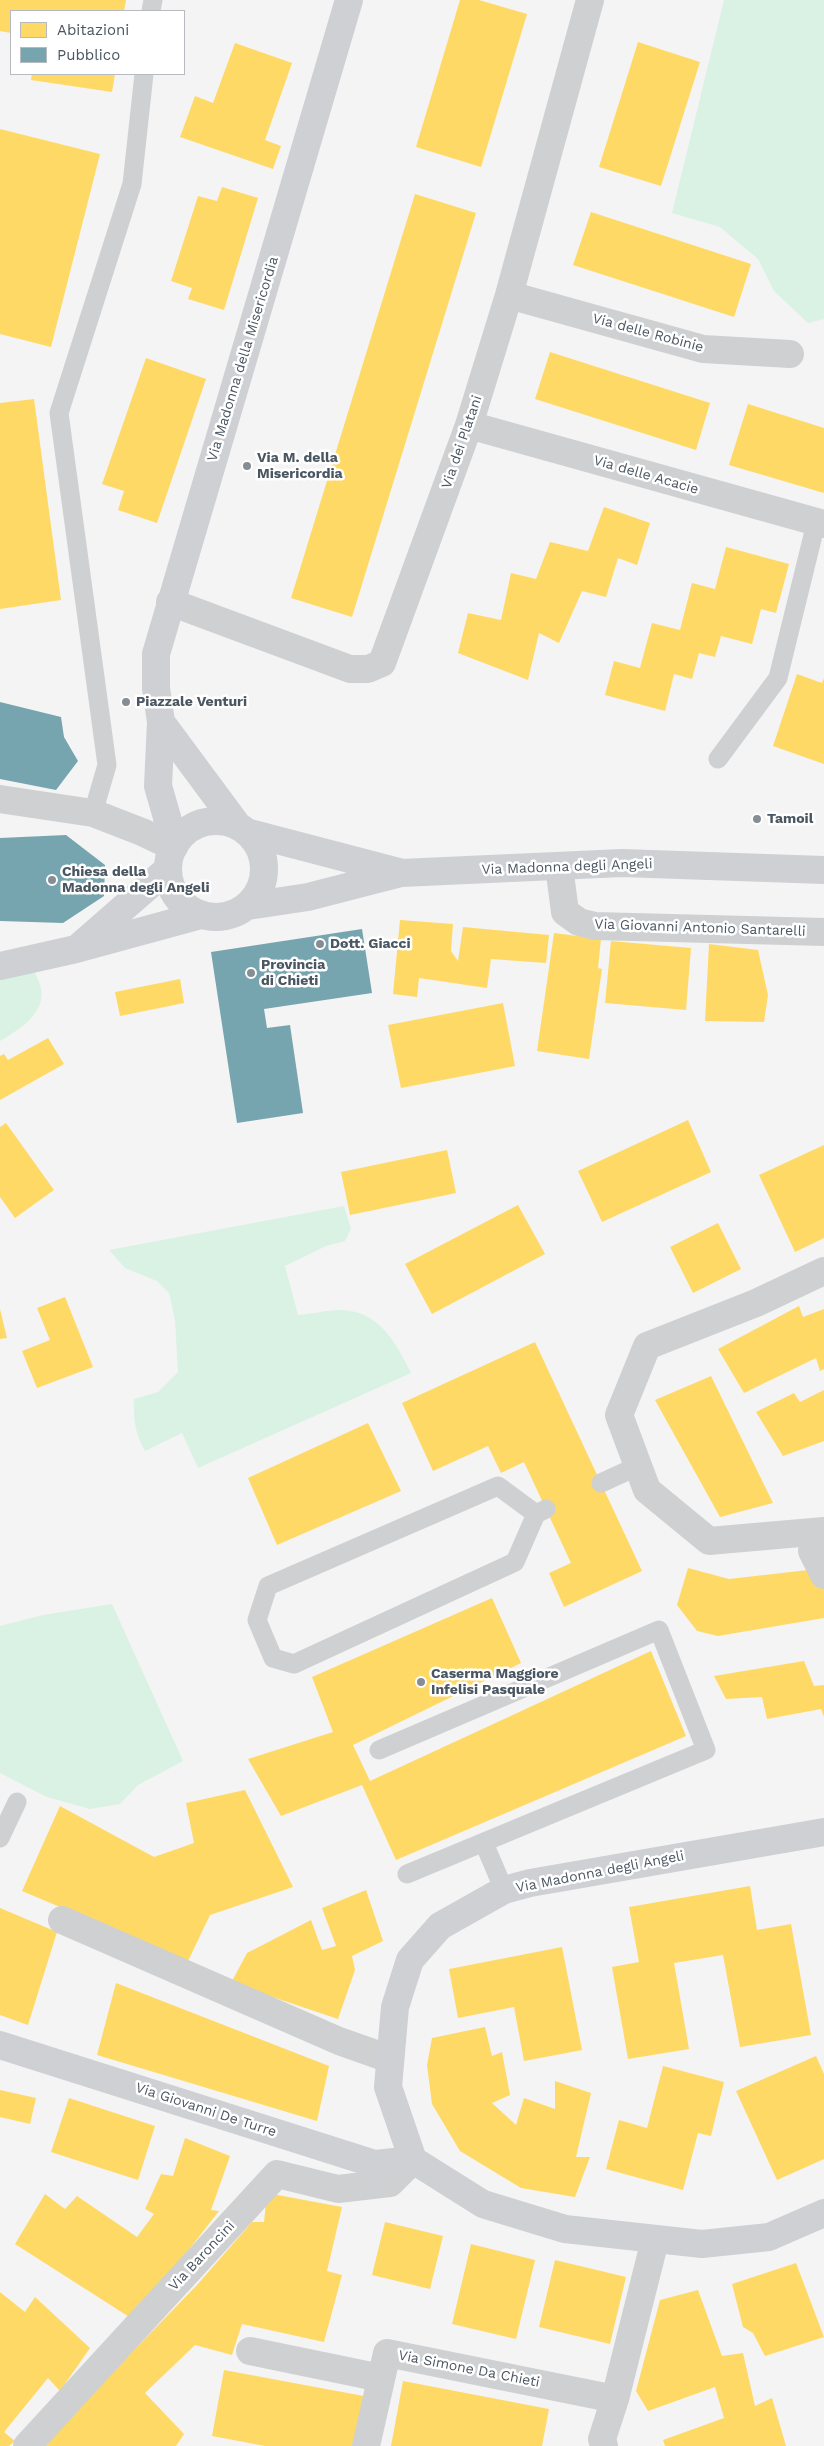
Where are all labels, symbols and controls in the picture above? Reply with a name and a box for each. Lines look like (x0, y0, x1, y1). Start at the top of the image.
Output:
legend (10, 10, 185, 75)
text: Abitazioni (57, 21, 129, 39)
text: Pubblico (57, 46, 120, 64)
street label: Via Madonna della Misericordia (204, 255, 282, 463)
street label: Via delle Robinie (591, 310, 705, 356)
street label: Via dei Platani (438, 393, 486, 491)
place label: Via M. della Misericordia (257, 450, 343, 482)
street label: Via delle Acacie (592, 452, 700, 498)
marker: Via M. della Misericordia (241, 460, 253, 472)
place label: Piazzale Venturi (136, 694, 247, 710)
marker: Piazzale Venturi (120, 696, 132, 708)
place label: Tamoil (767, 811, 813, 827)
marker: Tamoil (751, 813, 763, 825)
street label: Via Madonna degli Angeli (481, 856, 653, 878)
place label: Chiesa della Madonna degli Angeli (62, 864, 210, 896)
marker: Chiesa della Madonna degli Angeli (46, 874, 58, 886)
street label: Via Giovanni Antonio Santarelli (594, 916, 806, 940)
place label: Dott. Giacci (330, 936, 410, 952)
marker: Dott. Giacci (314, 938, 326, 950)
place label: Provincia di Chieti (261, 957, 325, 990)
marker: Provincia di Chieti (245, 967, 257, 979)
place label: Caserma Maggiore Infelisi Pasquale (431, 1666, 559, 1698)
marker: Caserma Maggiore Infelisi Pasquale (415, 1676, 427, 1688)
street label: Via Madonna degli Angeli (514, 1847, 686, 1897)
street label: Via Giovanni De Turre (133, 2079, 279, 2141)
street label: Via Baroncini (165, 2218, 239, 2294)
street label: Via Simone Da Chieti (397, 2347, 541, 2391)

